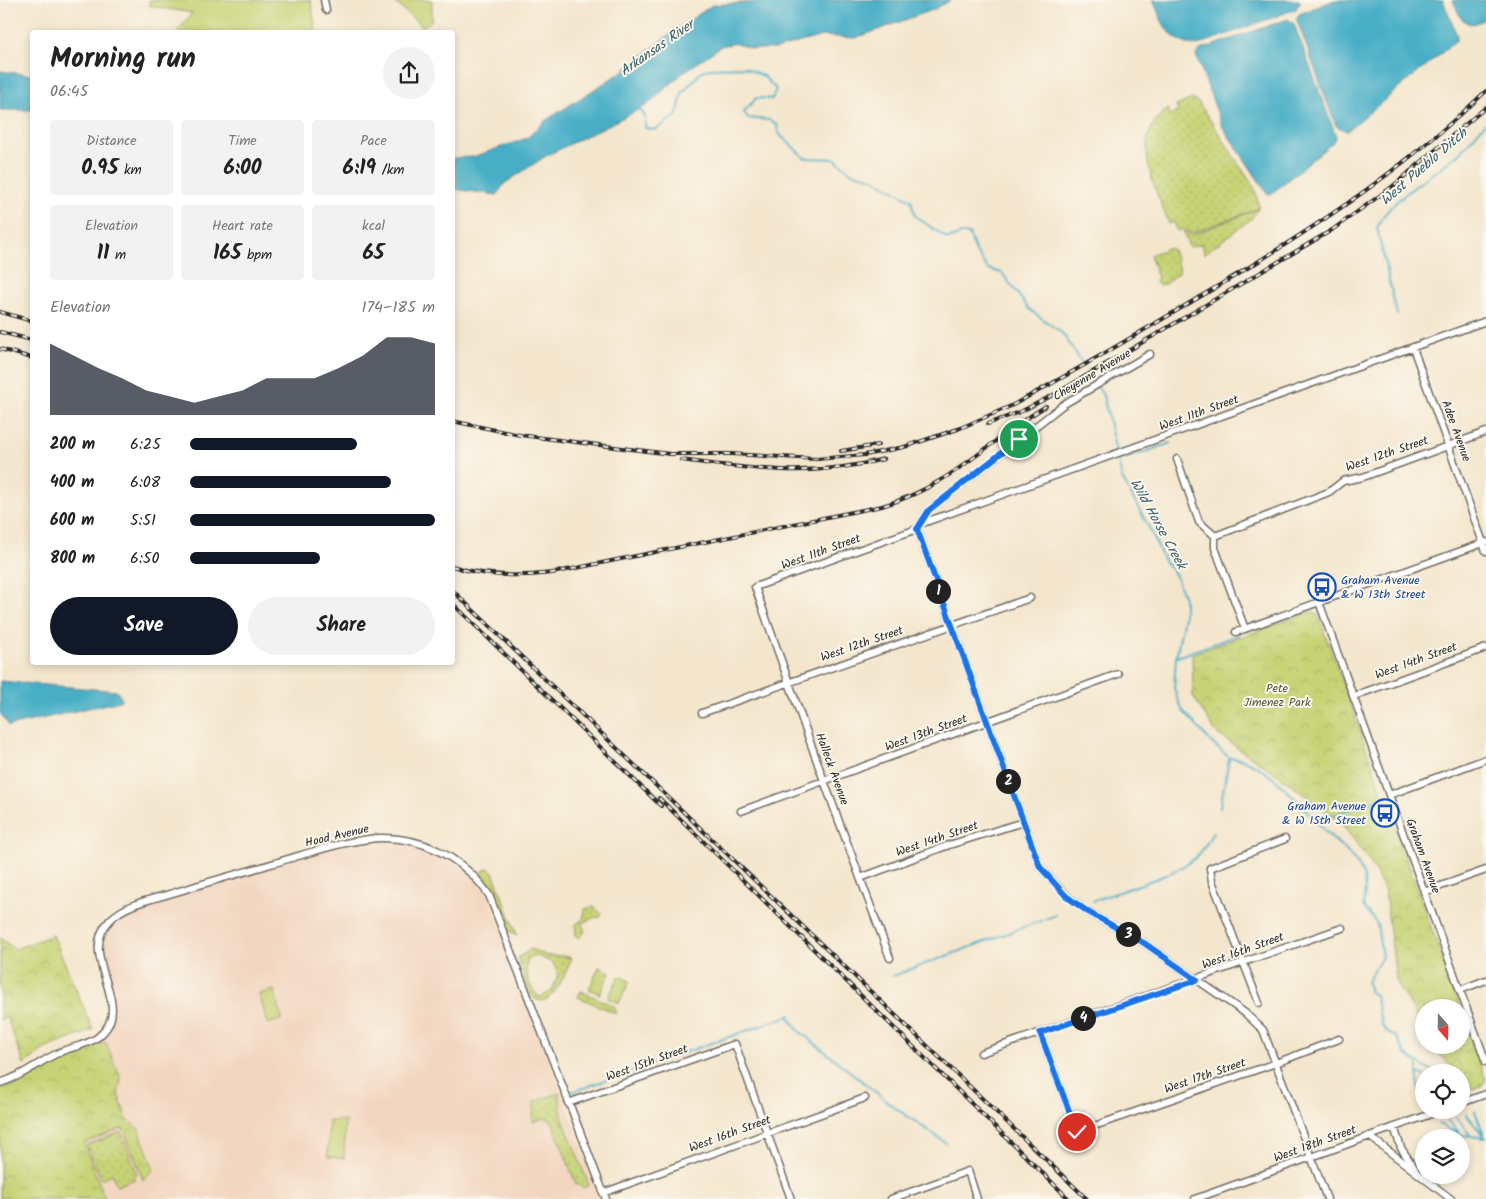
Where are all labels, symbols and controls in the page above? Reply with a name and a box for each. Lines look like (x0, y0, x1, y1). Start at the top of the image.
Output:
water label: Arkansas River (615, 12, 701, 82)
text: Morning run (50, 37, 196, 82)
button: share (383, 47, 435, 99)
text: 06:45 (50, 79, 88, 104)
water label: West Pueblo Ditch (1376, 122, 1474, 211)
text: Distance (86, 130, 137, 152)
text: Time (228, 130, 257, 152)
text: Pace (360, 130, 387, 152)
text: 0.95 (81, 152, 118, 185)
text: 6:00 (223, 152, 262, 185)
text: 6:19 (343, 152, 376, 185)
text: km (118, 159, 142, 181)
text: /km (376, 159, 404, 181)
text: Elevation (85, 215, 138, 237)
text: Heart rate (212, 215, 273, 237)
text: kcal (362, 215, 385, 237)
text: 11 (97, 237, 109, 270)
text: 165 (213, 237, 241, 270)
text: 65 (362, 237, 385, 270)
text: m (109, 244, 126, 266)
text: bpm (241, 244, 272, 266)
text: Elevation (50, 295, 111, 320)
text: 174–185 m (362, 295, 435, 320)
street label: Cheyenne Avenue (1049, 344, 1135, 406)
street label: West 11th Street (1157, 390, 1242, 436)
street label: Adee Avenue (1436, 398, 1476, 465)
pin (998, 418, 1040, 460)
icon: arrive (1005, 425, 1033, 453)
street label: West 12th Street (1343, 431, 1431, 477)
text: 200 m (50, 432, 95, 457)
text: 6:25 (130, 432, 161, 457)
text: 400 m (50, 470, 94, 495)
text: 6:08 (130, 470, 160, 495)
water label: Wild Horse Creek (1124, 475, 1193, 576)
text: 600 m (50, 508, 94, 533)
text: 5:51 (130, 508, 156, 533)
street label: West 11th Street (779, 529, 864, 575)
text: 800 m (50, 546, 95, 571)
text: 6:50 (130, 546, 159, 571)
place label: Graham Avenue & W 13th Street (1341, 571, 1426, 604)
bus stop icon: Graham Avenue & W 13th Street (1307, 572, 1337, 602)
pin: 1 (926, 578, 950, 604)
text: 1 (936, 580, 941, 602)
button: Save (50, 597, 238, 655)
button: Share (248, 597, 435, 655)
street label: West 12th Street (818, 621, 906, 667)
street label: West 14th Street (1372, 637, 1460, 685)
park label: Pete Jimenez Park (1243, 679, 1311, 712)
street label: West 13th Street (882, 709, 970, 757)
street label: Halleck Avenue (810, 730, 854, 809)
pin: 2 (996, 768, 1020, 794)
text: 2 (1004, 770, 1013, 792)
place label: Graham Avenue & W 15th Street (1282, 797, 1367, 830)
bus stop icon: Graham Avenue & W 15th Street (1370, 798, 1400, 828)
street label: West 14th Street (893, 816, 981, 862)
street label: Graham Avenue (1401, 816, 1446, 897)
street label: Hood Avenue (303, 819, 371, 853)
pin: 3 (1116, 922, 1140, 946)
text: 3 (1125, 923, 1132, 945)
street label: West 16th Street (1199, 927, 1287, 975)
north arrow (1415, 999, 1470, 1054)
map controls (1415, 999, 1470, 1184)
pin: 4 (1070, 1006, 1096, 1030)
text: 4 (1080, 1007, 1087, 1029)
street label: West 15th Street (603, 1039, 691, 1087)
street label: West 17th Street (1162, 1053, 1249, 1099)
button: locate (1415, 1064, 1470, 1119)
street label: West 16th Street (686, 1110, 774, 1158)
pin (1056, 1111, 1098, 1153)
icon: check (1063, 1118, 1091, 1146)
street label: West 18th Street (1271, 1120, 1359, 1168)
button: layers (1415, 1129, 1470, 1184)

